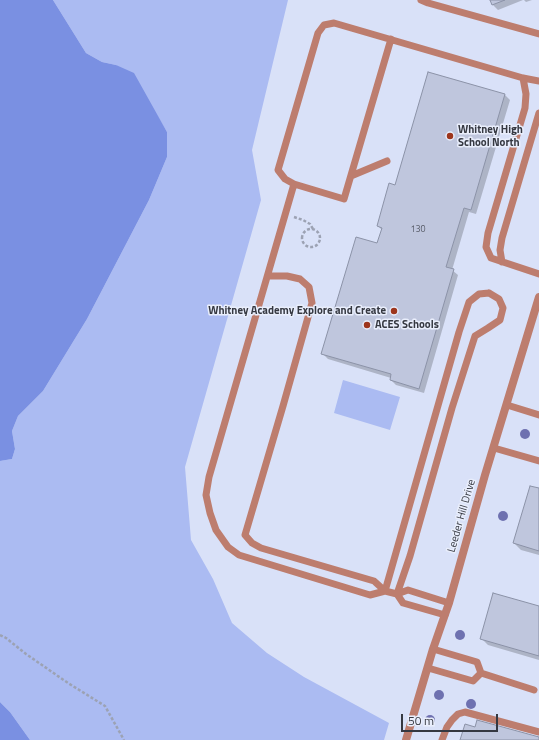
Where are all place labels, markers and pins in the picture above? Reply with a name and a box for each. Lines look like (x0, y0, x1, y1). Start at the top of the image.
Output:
place label: Whitney High School North (458, 123, 523, 149)
marker: Whitney High School North (445, 131, 455, 141)
place label: Whitney Academy Explore and Create (208, 304, 386, 318)
marker: Whitney Academy Explore and Create (389, 306, 399, 316)
place label: ACES Schools (375, 318, 439, 332)
marker: ACES Schools (362, 320, 372, 330)

